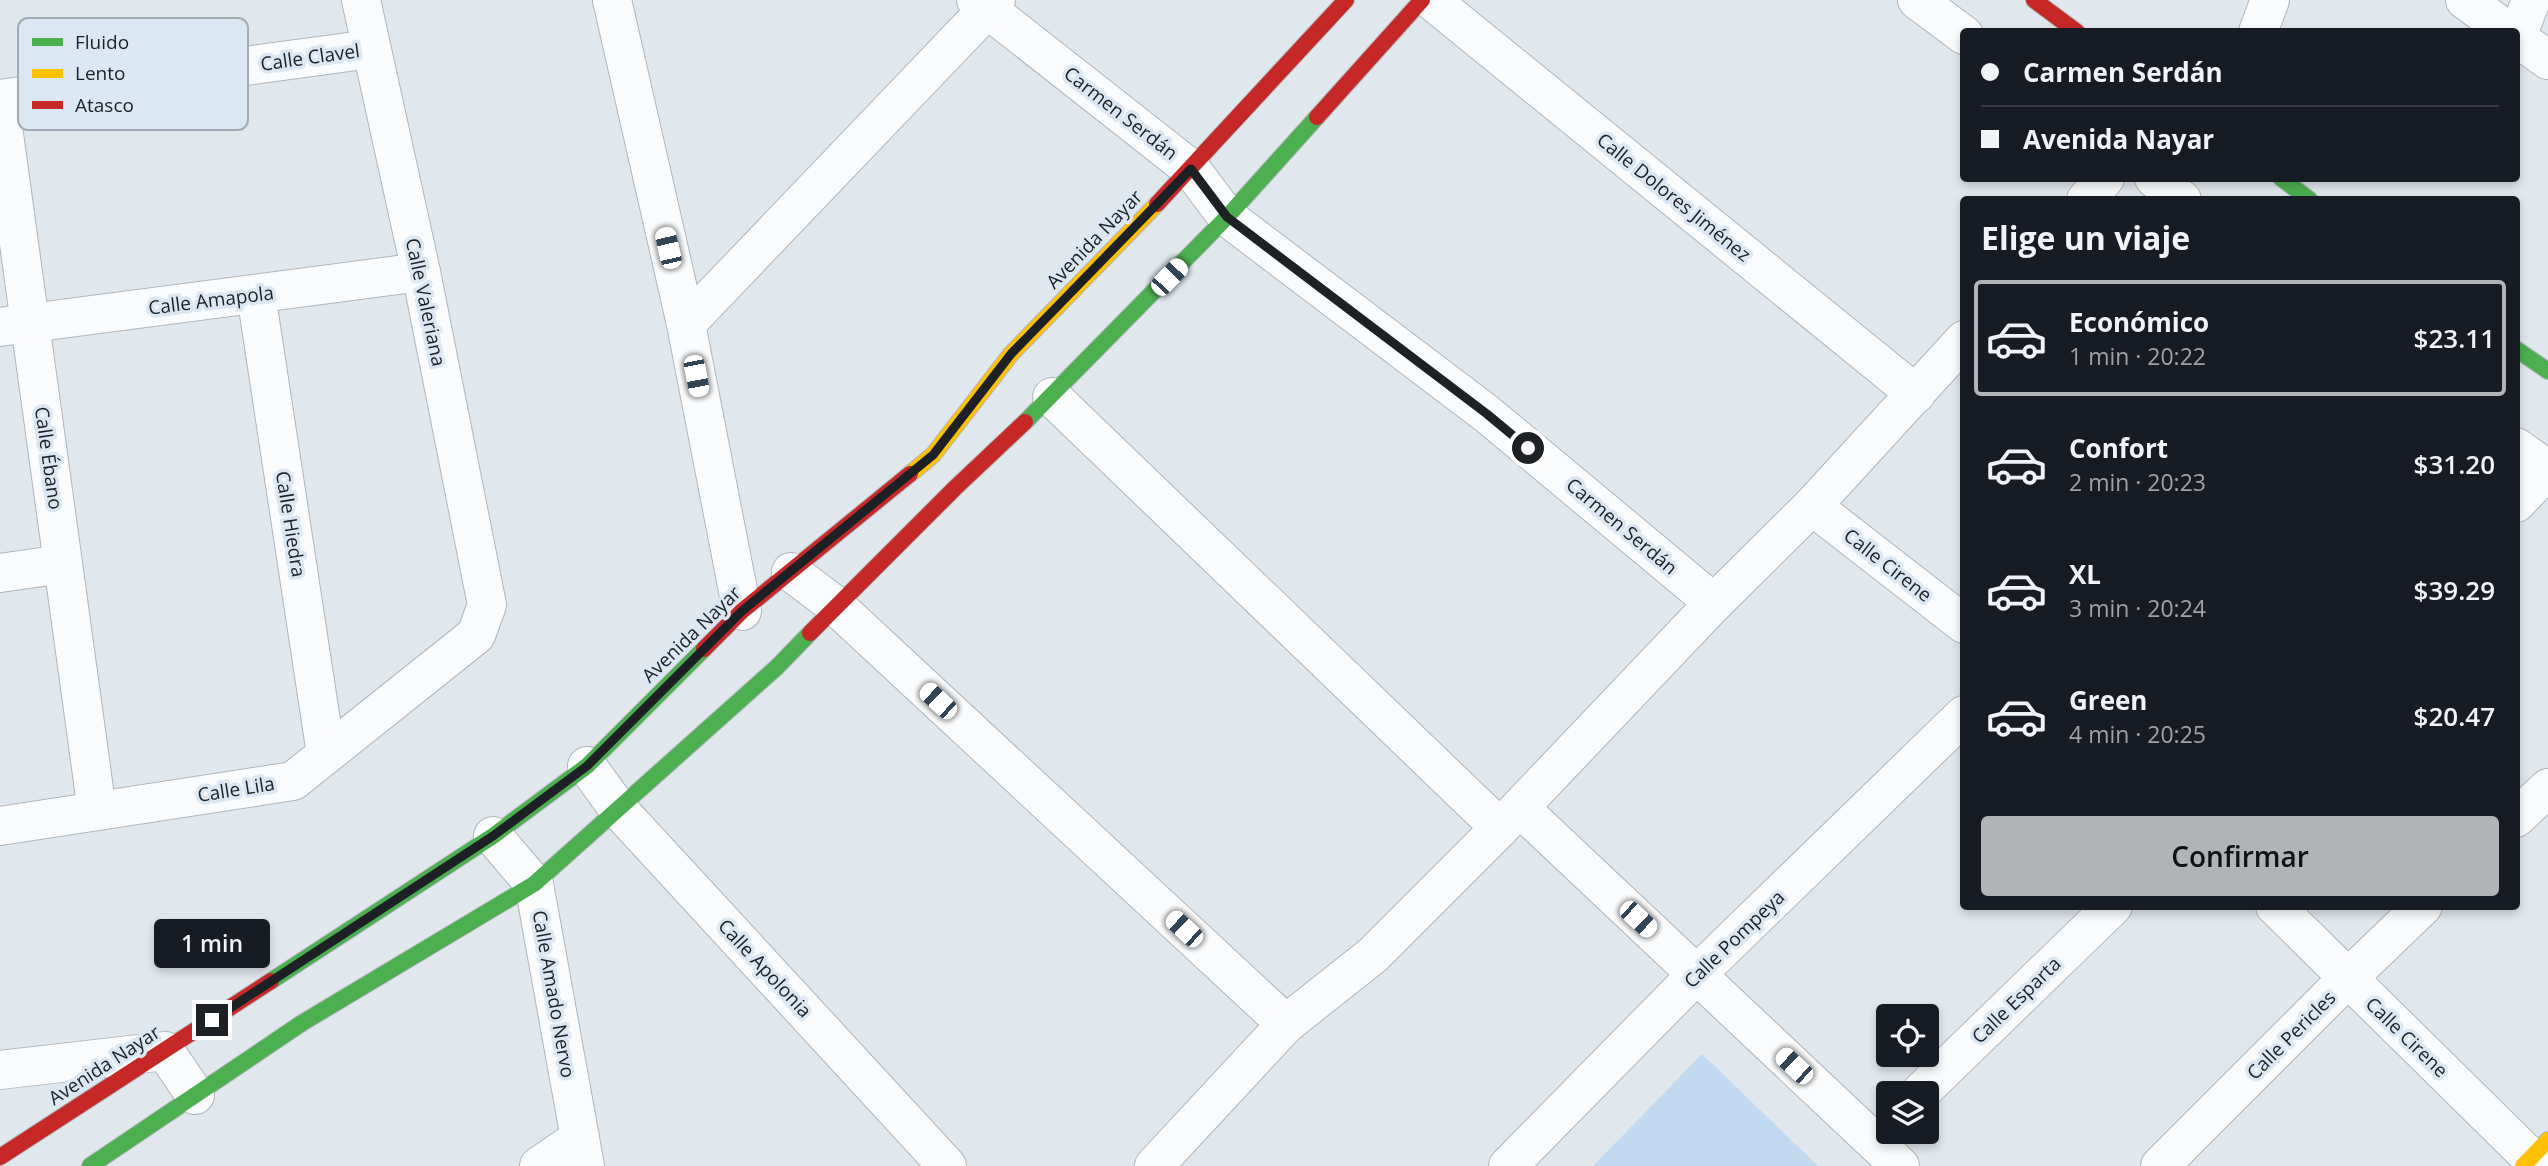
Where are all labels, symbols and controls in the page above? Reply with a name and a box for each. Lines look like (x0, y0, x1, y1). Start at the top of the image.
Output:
legend (18, 18, 248, 130)
text: Fluido (75, 29, 129, 55)
street label: Calle Clavel (259, 37, 361, 77)
text: Carmen Serdán (2023, 54, 2223, 90)
text: Lento (75, 60, 125, 86)
street label: Carmen Serdán (1059, 60, 1183, 166)
text: Atasco (75, 92, 134, 118)
text: Avenida Nayar (2023, 121, 2214, 157)
street label: Calle Dolores Jiménez (1592, 127, 1756, 267)
street label: Avenida Nayar (1040, 184, 1148, 294)
text: Elige un viaje (1981, 216, 2190, 259)
car (654, 225, 683, 271)
street label: Calle Valeriana (400, 236, 452, 368)
car (1147, 255, 1192, 299)
street label: Calle Amapola (147, 279, 275, 321)
text: Económico (2069, 304, 2209, 340)
icon: car (1985, 307, 2048, 370)
text: $23.11 (2414, 320, 2495, 356)
text: 1 min · 20:22 (2069, 340, 2206, 372)
car (682, 353, 711, 399)
street label: Calle Ébano (29, 405, 69, 511)
text: Confort (2069, 430, 2168, 466)
route start (1512, 432, 1544, 464)
icon: car (1985, 433, 2048, 496)
text: $31.20 (2414, 446, 2495, 482)
text: 2 min · 20:23 (2069, 466, 2206, 498)
street label: Calle Hiedra (270, 469, 312, 579)
street label: Carmen Serdán (1561, 472, 1683, 580)
street label: Calle Cirene (1839, 522, 1937, 608)
text: XL (2069, 556, 2101, 592)
icon: car (1985, 559, 2048, 622)
text: $39.29 (2414, 572, 2495, 608)
street label: Avenida Nayar (636, 580, 746, 688)
text: 3 min · 20:24 (2069, 592, 2206, 624)
car (916, 679, 961, 723)
text: Green (2069, 682, 2147, 718)
icon: car (1985, 685, 2048, 748)
text: $20.47 (2414, 698, 2495, 734)
text: 4 min · 20:25 (2069, 718, 2206, 750)
street label: Calle Lila (196, 770, 276, 808)
button: Confirmar (1981, 816, 2499, 896)
street label: Calle Pompeya (1678, 884, 1790, 994)
car (1616, 897, 1661, 941)
car (1162, 907, 1207, 951)
street label: Calle Amado Nervo (526, 908, 582, 1080)
street label: Calle Apolonia (713, 913, 817, 1023)
callout: 1 min (154, 918, 270, 968)
text: 1 min (181, 927, 243, 959)
street label: Calle Esparta (1966, 951, 2066, 1049)
street label: Calle Pericles (2241, 985, 2341, 1085)
street label: Calle Cirene (2360, 991, 2454, 1083)
route end (196, 1004, 228, 1036)
map controls (1876, 1004, 1939, 1144)
button: locate (1876, 1004, 1939, 1067)
street label: Avenida Nayar (43, 1019, 165, 1111)
car (1772, 1044, 1817, 1088)
button: layers (1876, 1081, 1939, 1144)

